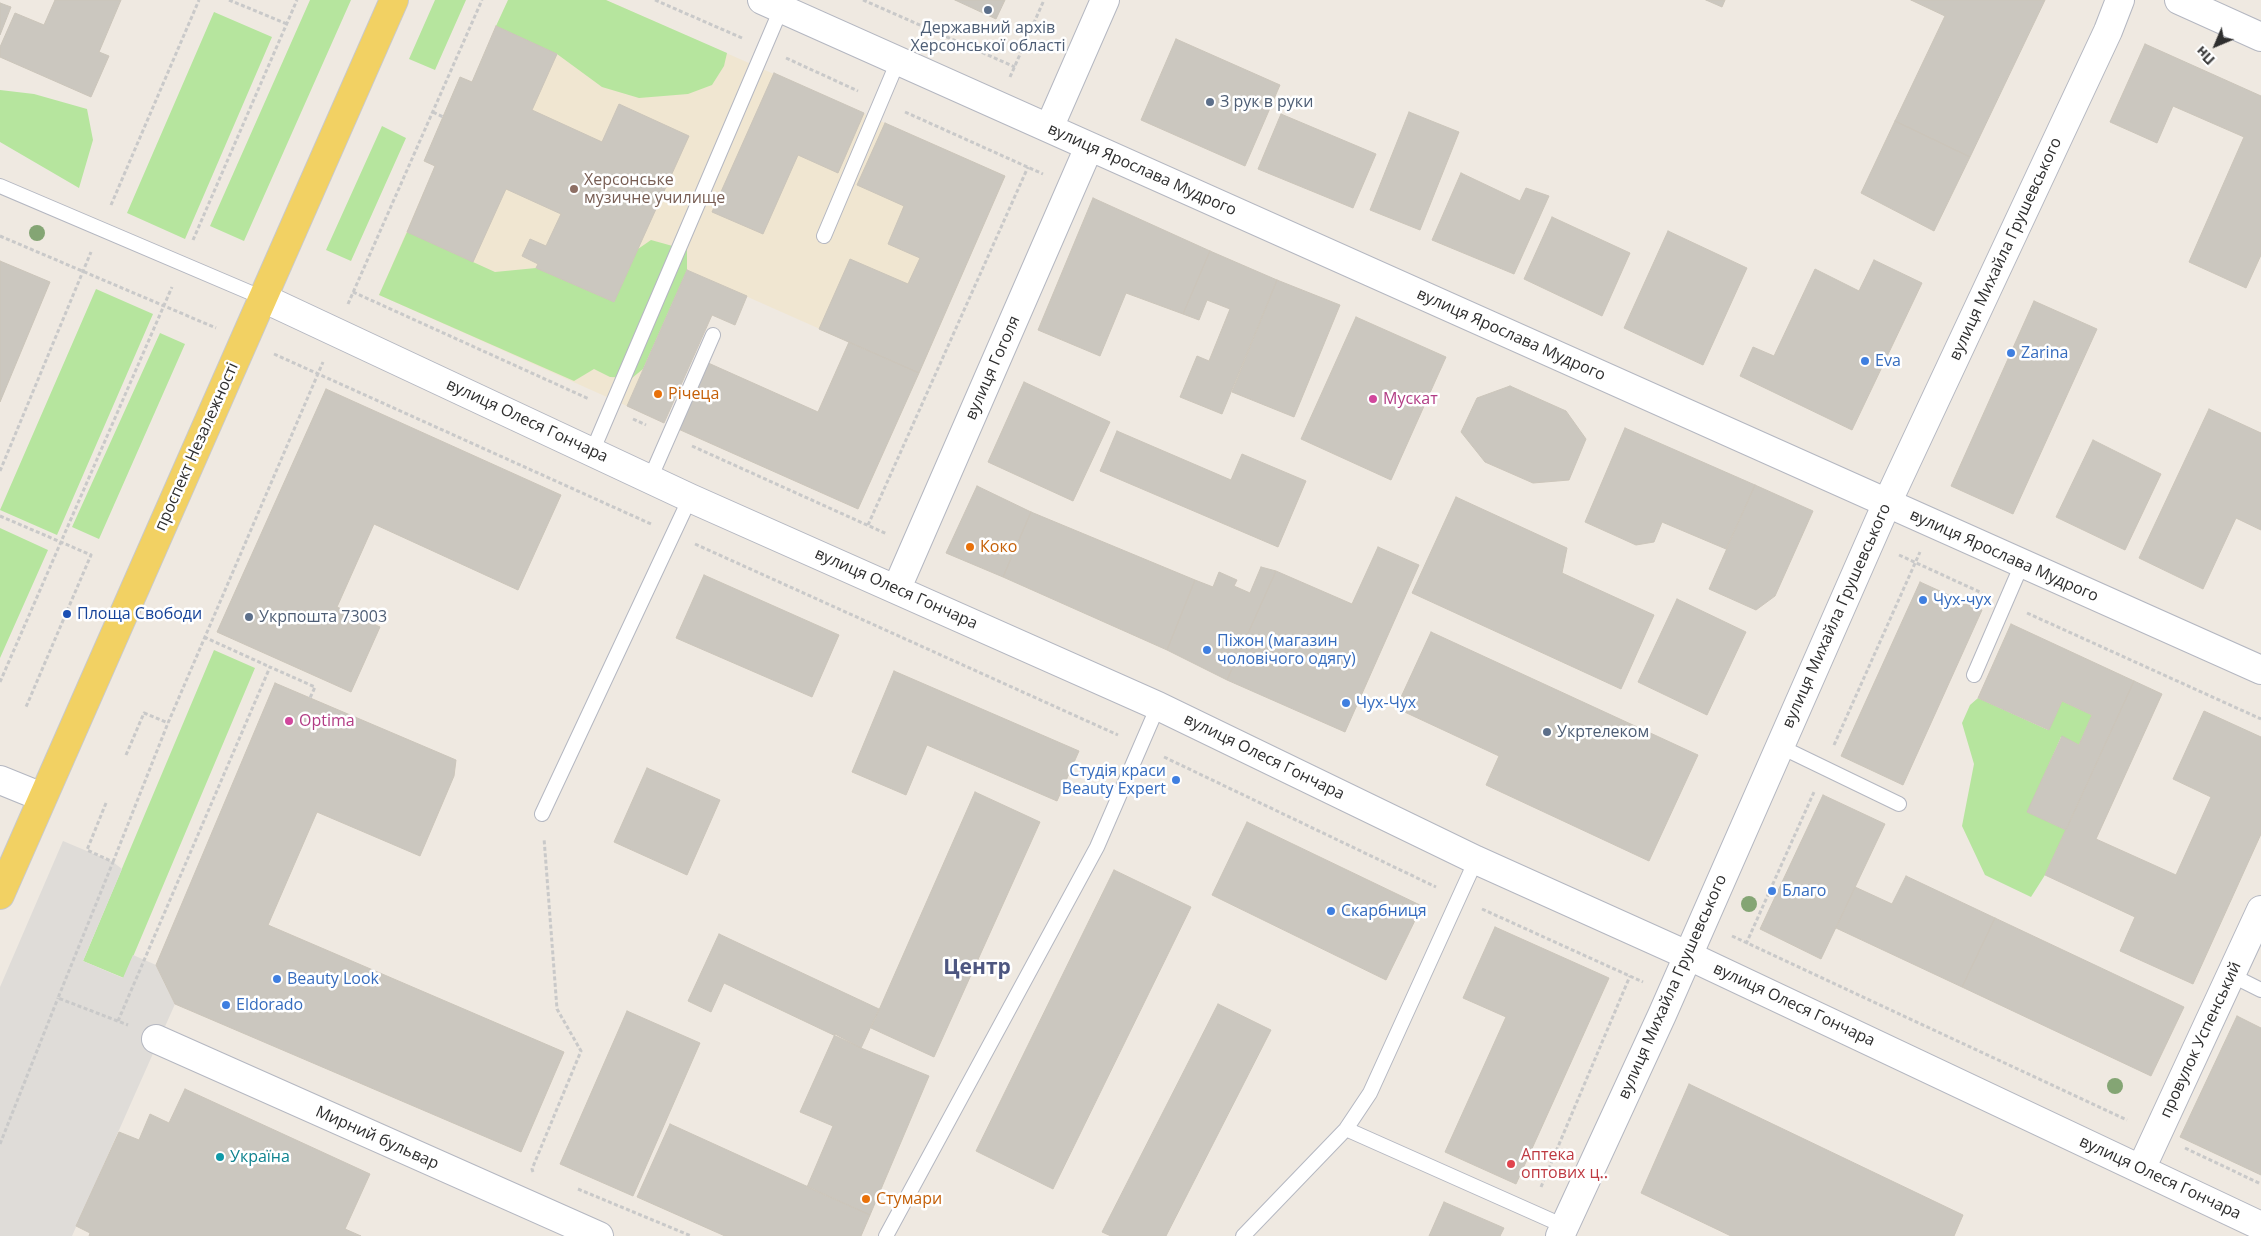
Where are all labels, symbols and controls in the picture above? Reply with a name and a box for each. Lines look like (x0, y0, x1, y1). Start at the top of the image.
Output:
marker: Державний архів Херсонської області (982, 4, 994, 16)
place label: Державний архів Херсонської області (910, 18, 1066, 56)
north arrow (2191, 20, 2241, 70)
text: Пн (2191, 42, 2219, 70)
place label: З рук в руки (1220, 92, 1313, 112)
marker: З рук в руки (1204, 96, 1216, 108)
street label: вулиця Ярослава Мудрого (1045, 120, 1239, 220)
street label: вулиця Михайла Грушевського (1946, 134, 2066, 364)
place label: Херсонське музичне училище (584, 170, 725, 208)
marker: Херсонське музичне училище (568, 183, 580, 195)
street label: вулиця Ярослава Мудрого (1414, 285, 1608, 385)
street label: вулиця Гоголя (961, 313, 1025, 423)
place label: Zarina (2021, 343, 2068, 363)
marker: Zarina (2005, 347, 2017, 359)
place label: Eva (1875, 351, 1901, 371)
marker: Eva (1859, 355, 1871, 367)
street label: проспект Незалежності (151, 360, 243, 534)
street label: вулиця Олеся Гончара (443, 375, 611, 467)
place label: Річеца (668, 384, 719, 404)
marker: Річеца (652, 388, 664, 400)
place label: Мускат (1383, 389, 1438, 409)
marker: Мускат (1367, 393, 1379, 405)
street label: вулиця Михайла Грушевського (1779, 501, 1895, 731)
street label: вулиця Ярослава Мудрого (1907, 506, 2101, 606)
place label: Коко (980, 537, 1017, 557)
marker: Коко (964, 541, 976, 553)
street label: вулиця Олеся Гончара (812, 544, 980, 634)
place label: Чух-чух (1933, 590, 1992, 610)
marker: Чух-чух (1917, 594, 1929, 606)
place label: Площа Свободи (77, 604, 202, 624)
place label: Укрпошта 73003 (259, 607, 387, 627)
marker: Площа Свободи (61, 608, 73, 620)
marker: Укрпошта 73003 (243, 611, 255, 623)
place label: Піжон (магазин чоловічого одягу) (1217, 631, 1356, 669)
marker: Піжон (магазин чоловічого одягу) (1201, 644, 1213, 656)
place label: Чух-Чух (1356, 693, 1416, 713)
marker: Чух-Чух (1340, 697, 1352, 709)
street label: вулиця Олеся Гончара (1181, 710, 1347, 804)
place label: Optima (299, 711, 355, 731)
marker: Optima (283, 715, 295, 727)
place label: Укртелеком (1557, 722, 1649, 742)
marker: Укртелеком (1541, 726, 1553, 738)
place label: Студія краси Beauty Expert (1062, 761, 1166, 799)
marker: Студія краси Beauty Expert (1170, 774, 1182, 786)
street label: вулиця Михайла Грушевського (1615, 872, 1731, 1102)
place label: Благо (1782, 881, 1826, 901)
marker: Благо (1766, 885, 1778, 897)
place label: Скарбниця (1341, 901, 1427, 921)
marker: Скарбниця (1325, 905, 1337, 917)
district label: Центр (943, 955, 1011, 981)
street label: вулиця Олеся Гончара (1710, 959, 1878, 1051)
street label: провулок Успенський (2156, 959, 2246, 1121)
place label: Beauty Look (287, 969, 379, 989)
marker: Beauty Look (271, 973, 283, 985)
place label: Eldorado (236, 995, 303, 1015)
marker: Eldorado (220, 999, 232, 1011)
street label: Мирний бульвар (312, 1102, 442, 1174)
street label: вулиця Олеся Гончара (2076, 1132, 2244, 1224)
place label: Аптека оптових ц‥ (1521, 1145, 1608, 1183)
place label: Україна (230, 1147, 290, 1167)
marker: Україна (214, 1151, 226, 1163)
marker: Аптека оптових ц‥ (1505, 1158, 1517, 1170)
place label: Стумари (876, 1189, 942, 1209)
marker: Стумари (860, 1193, 872, 1205)

